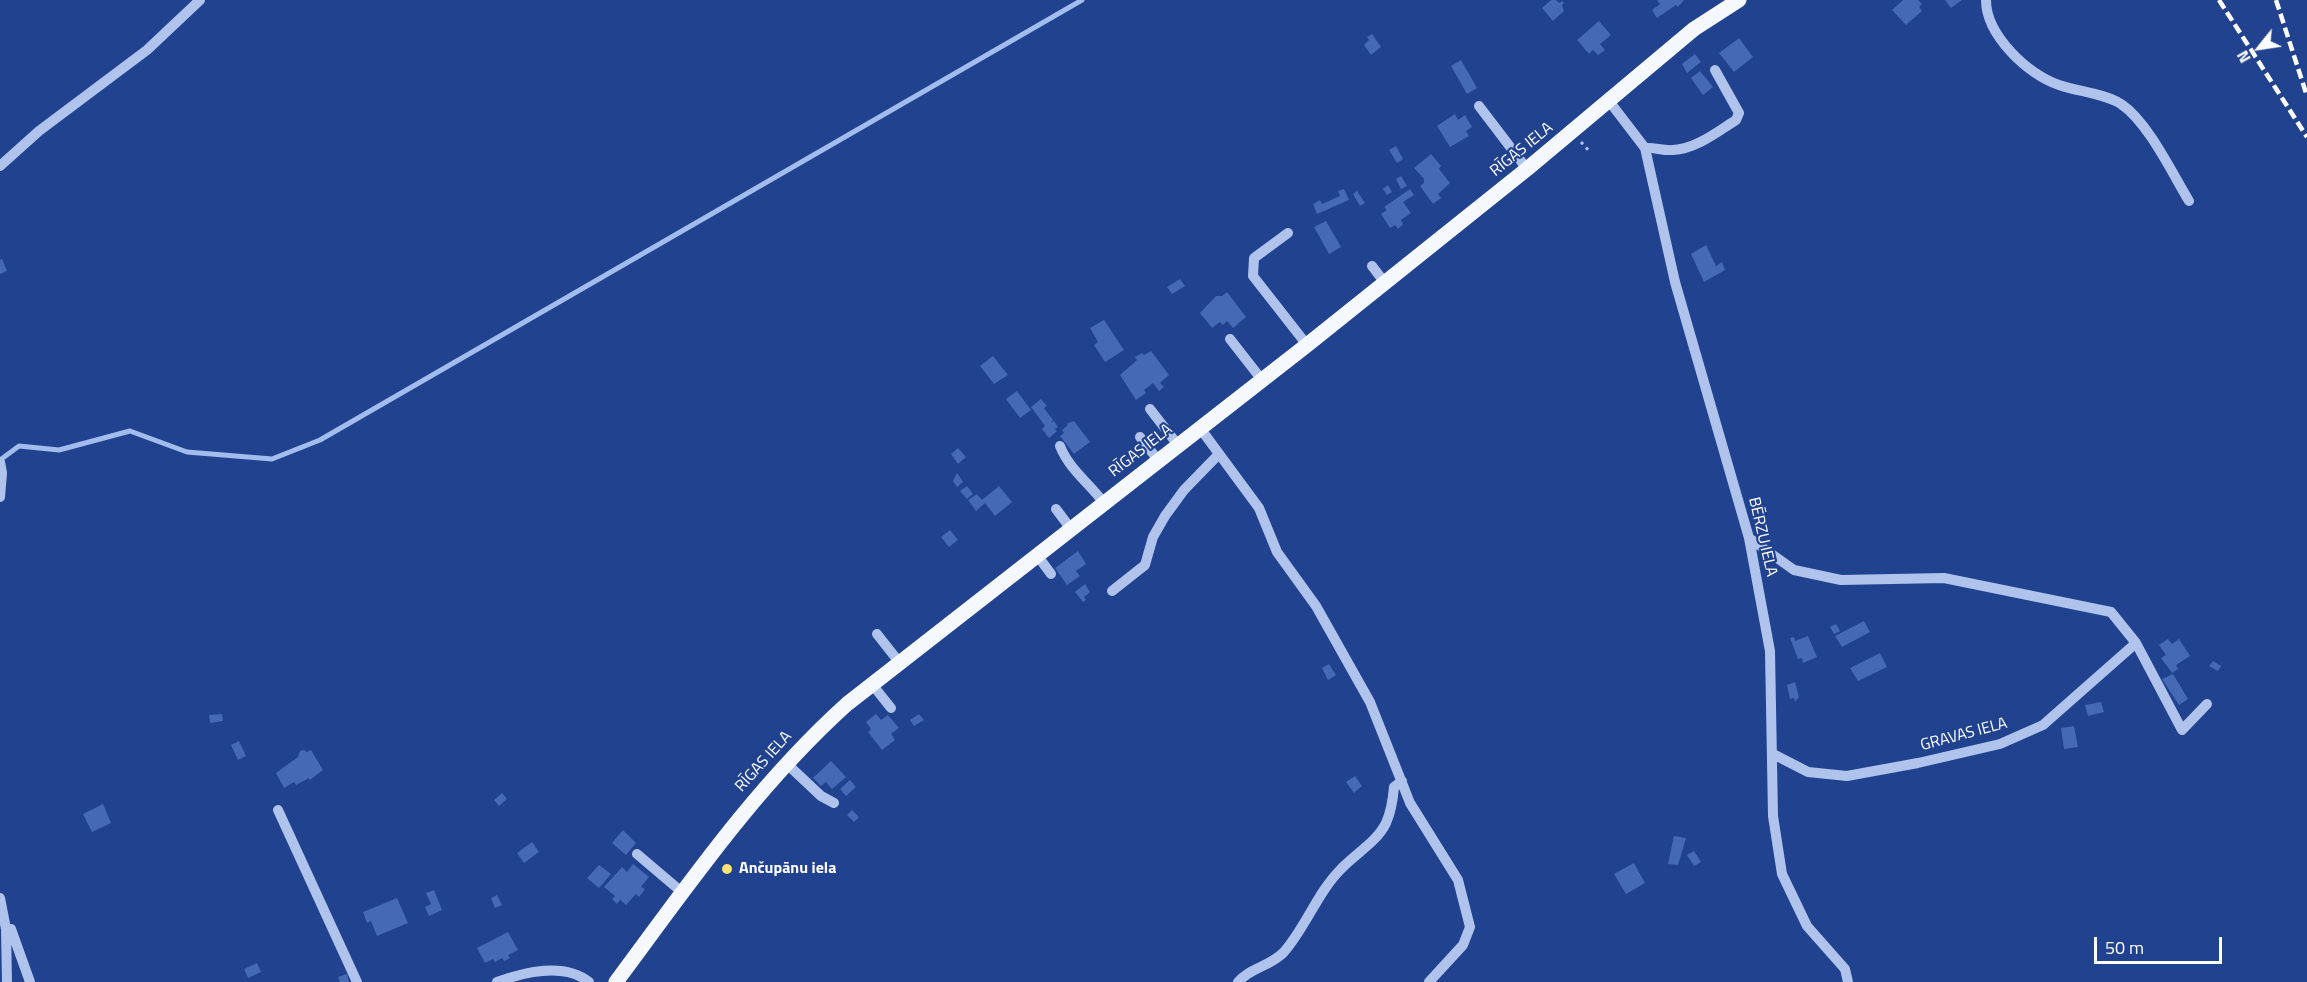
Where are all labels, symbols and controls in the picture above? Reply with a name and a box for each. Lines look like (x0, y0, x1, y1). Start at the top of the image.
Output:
north arrow (2229, 18, 2289, 78)
text: N (2230, 46, 2257, 68)
street label: RĪGAS IELA (1487, 119, 1557, 181)
street label: RĪGAS IELA (1105, 420, 1177, 482)
street label: BĒRZU IELA (1744, 495, 1780, 579)
street label: GRAVAS IELA (1918, 714, 2010, 756)
street label: RĪGAS IELA (732, 728, 796, 796)
place label: Ančupānu iela (739, 859, 836, 879)
marker: Ančupānu iela (720, 862, 734, 876)
scale bar (2097, 925, 2224, 963)
text: 50 m (2105, 934, 2144, 961)

